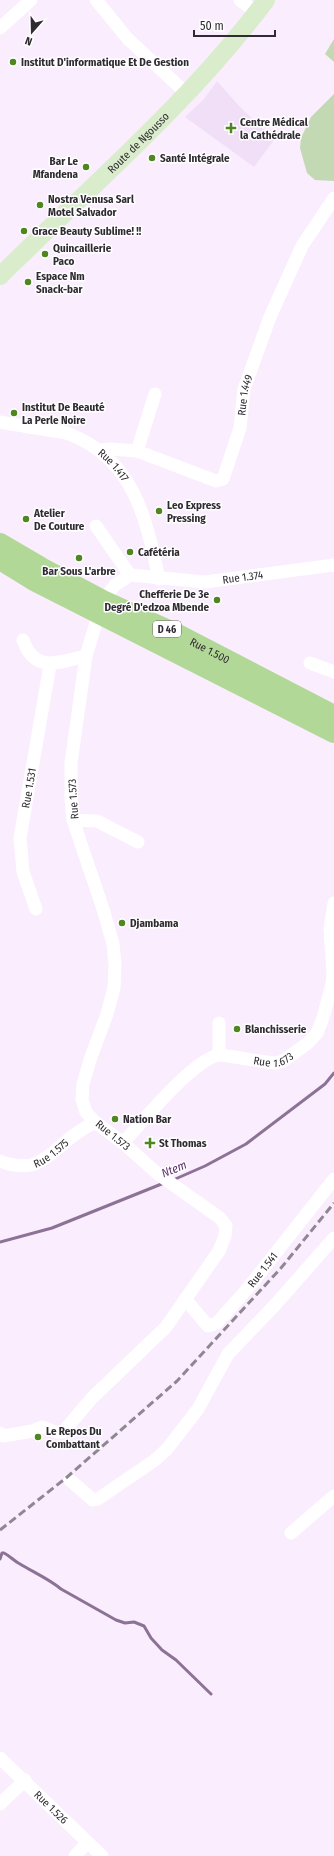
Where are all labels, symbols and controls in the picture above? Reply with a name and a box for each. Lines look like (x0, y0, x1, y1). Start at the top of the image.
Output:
north arrow (12, 12, 52, 52)
scale bar (194, 12, 275, 38)
text: 50 m (200, 19, 224, 33)
text: N (23, 34, 34, 48)
place label: Institut D'informatique Et De Gestion (21, 56, 189, 69)
marker: Institut D'informatique Et De Gestion (8, 57, 18, 67)
street label: Route de Ngousso (105, 110, 172, 176)
place label: Centre Médical la Cathédrale (240, 116, 309, 142)
marker: Centre Médical la Cathédrale (225, 122, 237, 134)
place label: Santé Intégrale (160, 152, 230, 165)
marker: Santé Intégrale (147, 153, 157, 163)
place label: Bar Le Mfandena (33, 155, 79, 181)
marker: Bar Le Mfandena (81, 162, 91, 172)
place label: Nostra Venusa Sarl Motel Salvador (48, 193, 135, 219)
marker: Nostra Venusa Sarl Motel Salvador (35, 200, 45, 210)
place label: Grace Beauty Sublime! !! (32, 225, 142, 238)
marker: Grace Beauty Sublime! !! (19, 226, 29, 236)
place label: Quincaillerie Paco (53, 242, 112, 268)
marker: Quincaillerie Paco (40, 249, 50, 259)
place label: Espace Nm Snack-bar (36, 270, 85, 296)
marker: Espace Nm Snack-bar (23, 277, 33, 287)
street label: Rue 1.449 (235, 373, 256, 416)
place label: Institut De Beauté La Perle Noire (22, 401, 105, 427)
marker: Institut De Beauté La Perle Noire (9, 408, 19, 418)
street label: Rue 1.417 (95, 446, 131, 484)
place label: Leo Express Pressing (167, 499, 221, 525)
marker: Leo Express Pressing (154, 506, 164, 516)
place label: Atelier De Couture (33, 507, 85, 533)
marker: Atelier De Couture (21, 514, 31, 524)
place label: Cafétéria (138, 546, 180, 559)
marker: Cafétéria (125, 547, 135, 557)
marker: Bar Sous L'arbre (74, 553, 84, 563)
place label: Bar Sous L'arbre (42, 565, 116, 578)
street label: Rue 1.374 (222, 568, 265, 587)
place label: Chefferie De 3e Degré D'edzoa Mbende (105, 588, 209, 614)
marker: Chefferie De 3e Degré D'edzoa Mbende (212, 595, 222, 605)
road number: D 46 (153, 621, 181, 637)
street label: Rue 1.500 (188, 635, 232, 667)
street label: Rue 1.531 (19, 767, 39, 809)
street label: Rue 1.573 (66, 778, 81, 820)
place label: Djambama (130, 917, 179, 930)
marker: Djambama (117, 918, 127, 928)
place label: Blanchisserie (245, 1023, 307, 1036)
marker: Blanchisserie (232, 1024, 242, 1034)
street label: Rue 1.673 (253, 1050, 296, 1070)
place label: Nation Bar (123, 1113, 172, 1126)
marker: Nation Bar (110, 1114, 120, 1124)
street label: Rue 1.573 (93, 1118, 133, 1153)
street label: Rue 1.575 (32, 1136, 71, 1171)
marker: St Thomas (144, 1137, 156, 1149)
place label: St Thomas (159, 1137, 207, 1150)
water label: Ntem (159, 1158, 189, 1180)
street label: Rue 1.541 (245, 1250, 281, 1290)
place label: Le Repos Du Combattant (46, 1425, 102, 1451)
marker: Le Repos Du Combattant (33, 1432, 43, 1442)
street label: Rue 1.526 (31, 1788, 71, 1827)

